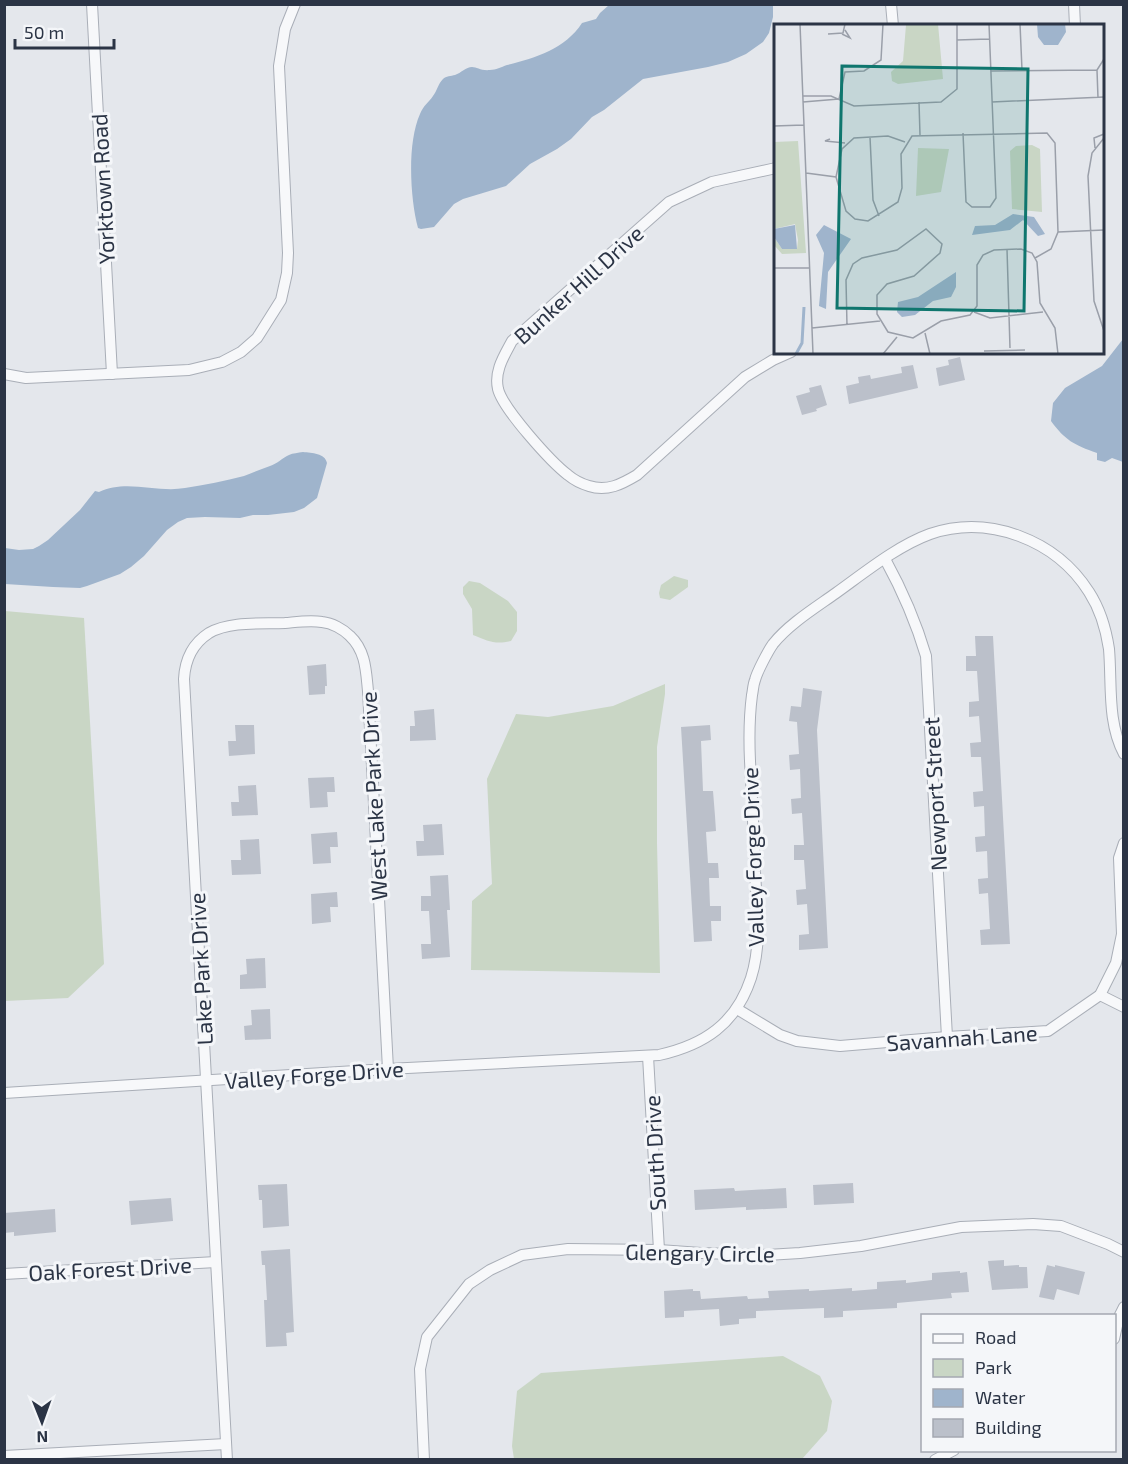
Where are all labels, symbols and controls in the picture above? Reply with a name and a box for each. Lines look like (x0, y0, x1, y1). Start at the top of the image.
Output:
scale bar (15, 12, 114, 50)
text: 50 m (24, 21, 64, 43)
inset map (774, 24, 1104, 354)
street label: Yorktown Road (85, 113, 119, 265)
street label: Bunker Hill Drive (508, 219, 648, 349)
street label: West Lake Park Drive (355, 691, 391, 901)
street label: Newport Street (917, 716, 951, 872)
street label: Valley Forge Drive (736, 767, 768, 947)
street label: Lake Park Drive (183, 892, 217, 1046)
street label: Savannah Lane (886, 1019, 1038, 1055)
street label: Valley Forge Drive (224, 1055, 404, 1093)
street label: South Drive (638, 1095, 670, 1211)
street label: Glengary Circle (625, 1238, 775, 1266)
street label: Oak Forest Drive (28, 1251, 192, 1285)
legend (921, 1314, 1116, 1452)
text: Road (975, 1326, 1016, 1348)
text: Park (975, 1356, 1012, 1378)
text: Water (975, 1386, 1025, 1408)
north arrow (12, 1392, 72, 1452)
text: Building (975, 1416, 1042, 1438)
text: N (36, 1428, 48, 1447)

